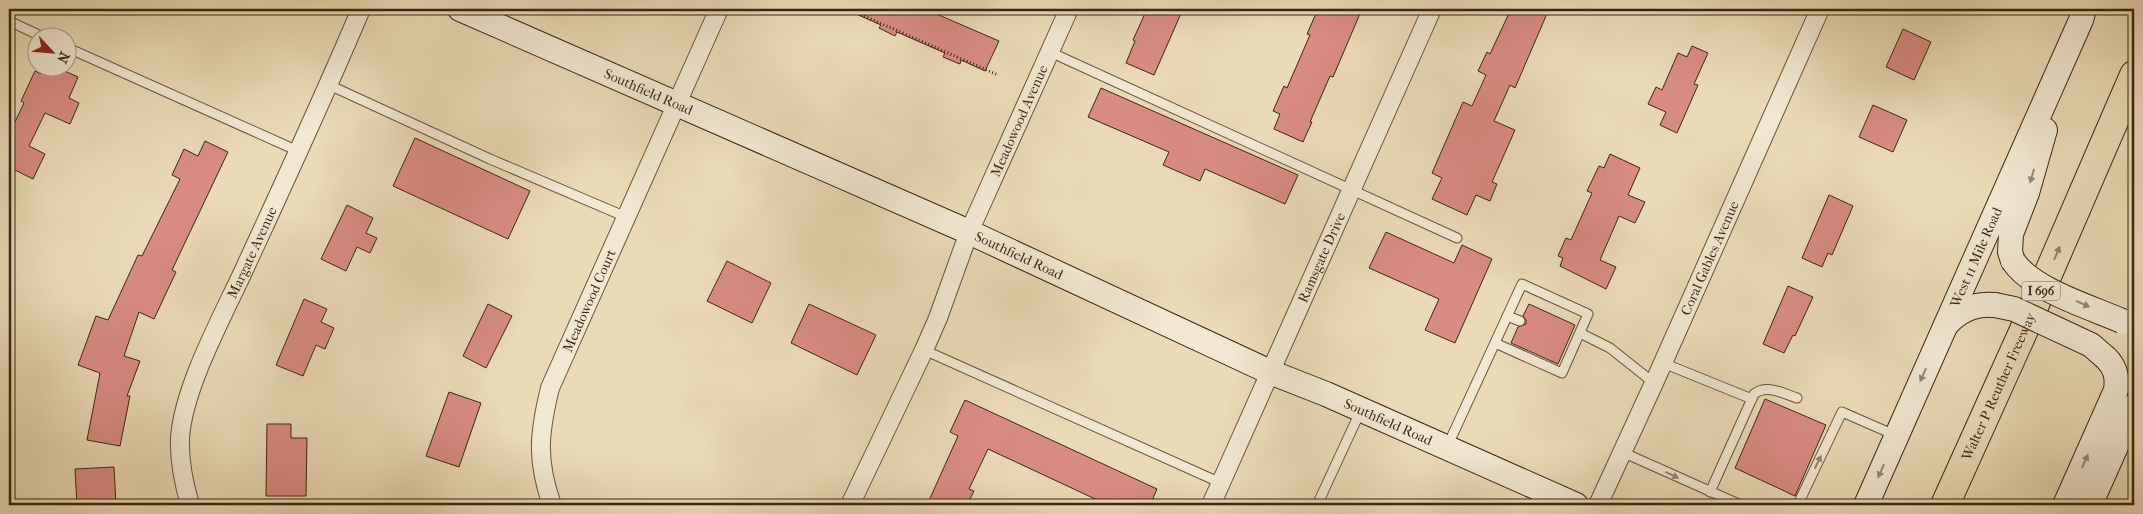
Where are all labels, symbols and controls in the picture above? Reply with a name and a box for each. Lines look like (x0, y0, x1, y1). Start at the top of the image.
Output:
north arrow (28, 28, 78, 78)
text: N (53, 49, 73, 66)
street label: Meadowood Avenue (986, 62, 1051, 179)
street label: Southfield Road (602, 65, 696, 119)
one-way arrow (2028, 168, 2036, 183)
street label: Coral Gables Avenue (1677, 198, 1742, 318)
street label: Margate Avenue (223, 204, 280, 301)
street label: West 11 Mile Road (1946, 204, 2006, 311)
street label: Ramsgate Drive (1294, 210, 1349, 305)
street label: Southfield Road (972, 228, 1066, 283)
street label: Meadowood Court (559, 246, 619, 355)
one-way arrow (2054, 246, 2062, 260)
road number: I 696 (2022, 282, 2060, 300)
one-way arrow (2076, 301, 2090, 309)
street label: Walter P Reuther Freeway (1957, 310, 2039, 464)
one-way arrow (1919, 368, 1927, 382)
street label: Southfield Road (1341, 395, 1436, 449)
one-way arrow (2082, 454, 2090, 468)
one-way arrow (1814, 455, 1822, 469)
one-way arrow (1877, 464, 1885, 478)
one-way arrow (1665, 471, 1679, 479)

